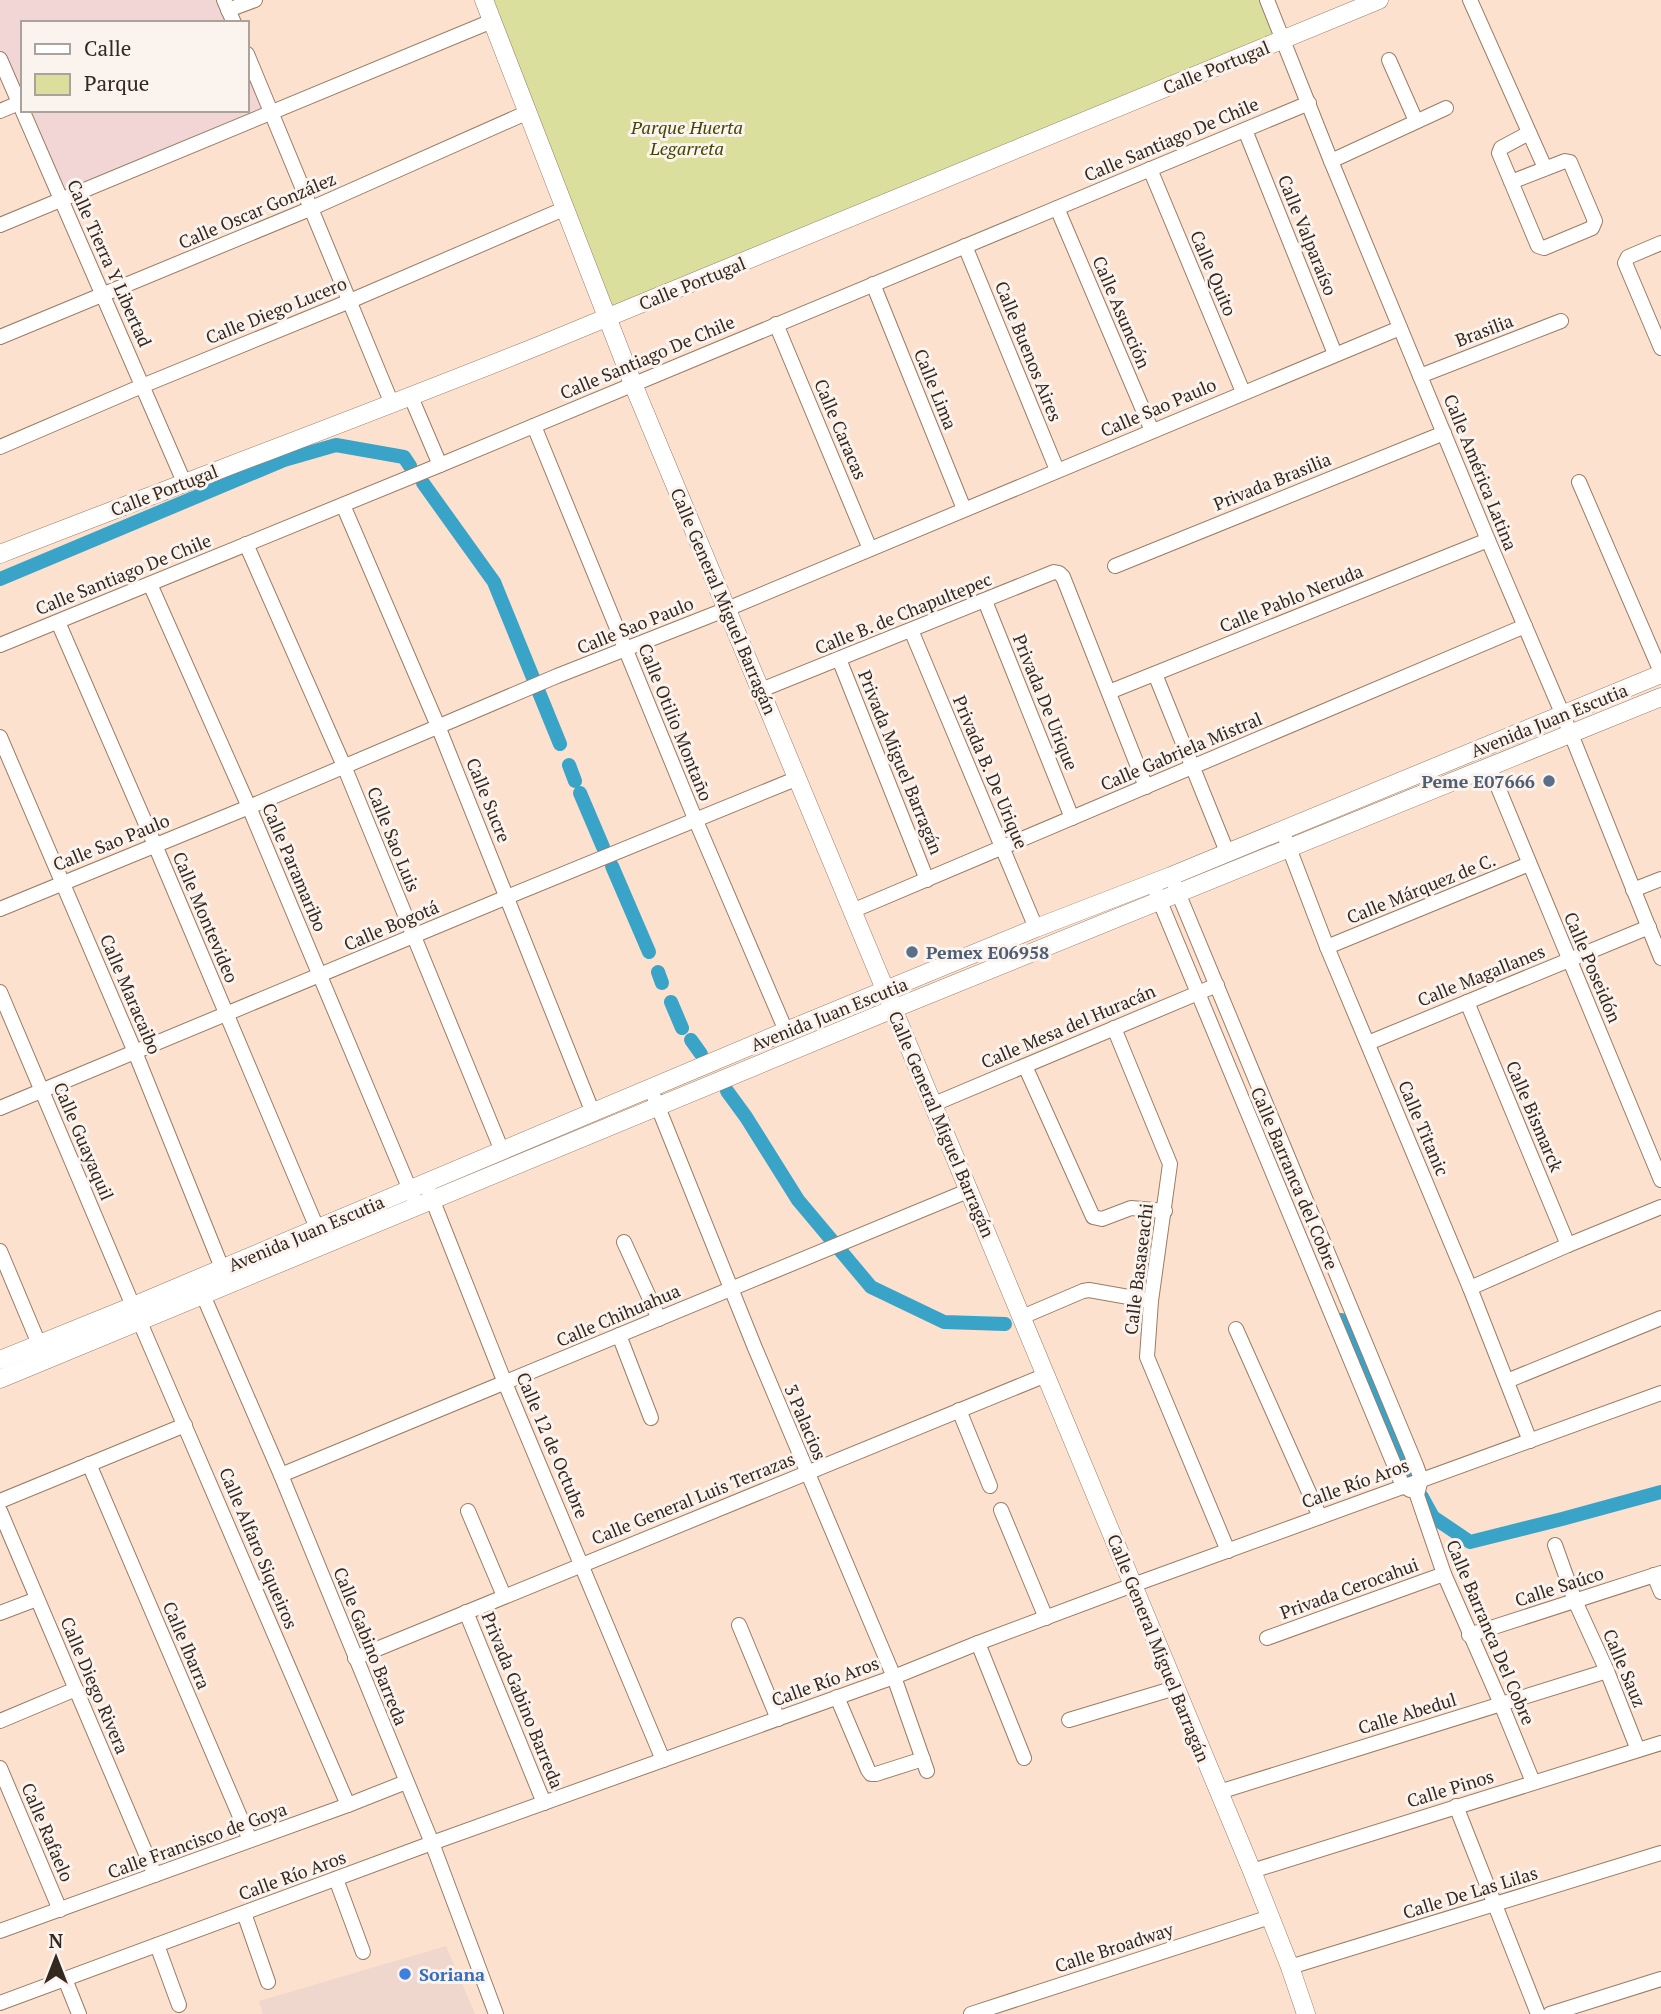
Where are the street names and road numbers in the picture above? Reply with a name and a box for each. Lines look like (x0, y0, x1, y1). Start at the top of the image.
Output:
street label: Calle Portugal (1159, 35, 1273, 99)
street label: Calle Santiago De Chile (1080, 91, 1262, 187)
street label: Calle Oscar González (175, 166, 339, 254)
street label: Calle Valparaíso (1273, 171, 1343, 299)
street label: Calle Tierra Y Libertad (62, 176, 158, 350)
street label: Calle Quito (1185, 227, 1243, 319)
street label: Calle Portugal (635, 251, 749, 315)
street label: Calle Asunción (1087, 252, 1157, 372)
street label: Calle Diego Lucero (202, 271, 350, 349)
street label: Calle Buenos Aires (990, 277, 1068, 425)
street label: Brasilia (1452, 308, 1516, 352)
street label: Calle Santiago De Chile (556, 309, 738, 405)
street label: Calle Lima (909, 345, 963, 433)
street label: Calle Sao Paulo (1096, 372, 1220, 442)
street label: Calle Caracas (809, 375, 873, 483)
street label: Calle América Latina (1439, 390, 1523, 554)
street label: Privada Brasilia (1210, 446, 1334, 516)
street label: Calle Portugal (107, 459, 221, 521)
street label: Calle General Miguel Barragán (665, 484, 783, 718)
street label: Calle Santiago De Chile (32, 528, 214, 620)
street label: Calle Pablo Neruda (1216, 558, 1366, 638)
street label: Calle B. de Chapultepec (811, 567, 995, 659)
street label: Calle Sao Paulo (573, 591, 697, 659)
street label: Privada De Urique (1008, 630, 1084, 774)
street label: Calle Otilio Montaño (633, 640, 719, 805)
street label: Privada Miguel Barragán (853, 666, 949, 858)
street label: Avenida Juan Escutia (1467, 678, 1631, 762)
street label: Privada B. De Urique (948, 692, 1034, 852)
street label: Calle Gabriela Mistral (1096, 706, 1266, 796)
street label: Calle Sucre (461, 754, 517, 846)
street label: Calle Sao Luis (362, 783, 426, 895)
street label: Calle Paramaribo (257, 799, 333, 935)
street label: Calle Sao Paulo (49, 808, 173, 876)
street label: Calle Márquez de C. (1343, 847, 1499, 929)
street label: Calle Montevideo (168, 848, 244, 986)
street label: Calle Bogotá (340, 894, 442, 956)
street label: Calle Poseidón (1559, 908, 1627, 1026)
street label: Calle Maracaibo (95, 930, 167, 1058)
street label: Calle Magallanes (1414, 938, 1548, 1012)
street label: Avenida Juan Escutia (747, 972, 911, 1056)
street label: Calle Mesa del Huracán (977, 978, 1159, 1074)
street label: Calle General Miguel Barragán (883, 1007, 1001, 1241)
street label: Calle Bismarck (1501, 1057, 1569, 1176)
street label: Calle Titanic (1393, 1076, 1455, 1180)
street label: Calle Guayaquil (48, 1078, 120, 1204)
street label: Calle Barranca del Cobre (1246, 1083, 1344, 1273)
street label: Avenida Juan Escutia (224, 1189, 388, 1277)
street label: Calle Basaseachi (1118, 1202, 1158, 1336)
street label: Calle Chihuahua (552, 1278, 684, 1352)
street label: Calle 12 de Octubre (511, 1368, 595, 1522)
street label: 3 Palacios (779, 1381, 833, 1463)
street label: Calle General Luis Terrazas (588, 1446, 798, 1550)
street label: Calle Río Aros (1298, 1452, 1412, 1514)
street label: Calle Alfaro Siqueiros (214, 1464, 304, 1632)
street label: Calle General Miguel Barragán (1102, 1530, 1216, 1766)
street label: Calle Barranca Del Cobre (1441, 1536, 1541, 1728)
street label: Privada Cerocahui (1276, 1552, 1422, 1624)
street label: Calle Saúco (1512, 1560, 1607, 1612)
street label: Calle Gabino Barreda (328, 1563, 414, 1729)
street label: Calle Ibarra (158, 1597, 216, 1693)
street label: Privada Gabino Barreda (477, 1608, 569, 1792)
street label: Calle Diego Rivera (55, 1613, 135, 1757)
street label: Calle Sauz (1598, 1625, 1652, 1711)
street label: Calle Río Aros (768, 1650, 882, 1712)
street label: Calle Abedul (1355, 1687, 1459, 1739)
street label: Calle Pinos (1404, 1763, 1496, 1813)
street label: Calle Rafaelo (16, 1779, 80, 1885)
street label: Calle Francisco de Goya (104, 1796, 290, 1884)
street label: Calle Río Aros (235, 1844, 349, 1906)
street label: Calle De Las Lilas (1400, 1860, 1540, 1924)
street label: Calle Broadway (1052, 1916, 1177, 1977)

